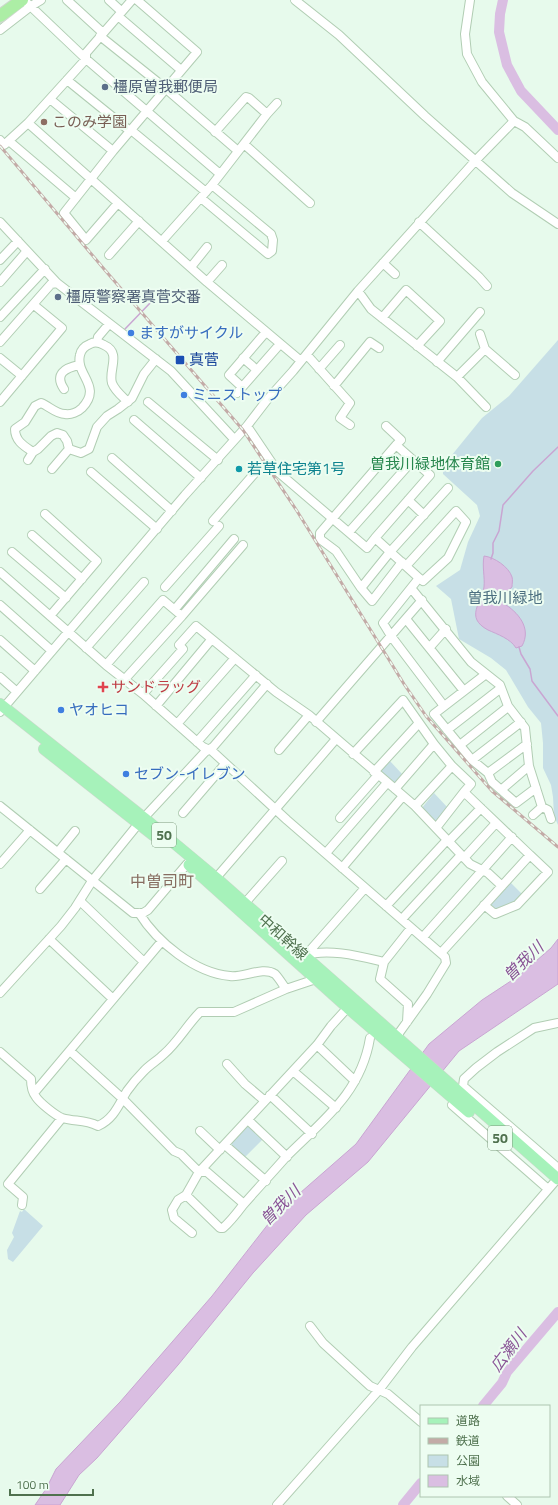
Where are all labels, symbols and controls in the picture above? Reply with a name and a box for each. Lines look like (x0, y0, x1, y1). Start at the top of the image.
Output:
place label: 橿原曽我郵便局 (113, 75, 218, 98)
marker: 橿原曽我郵便局 (100, 82, 110, 92)
place label: このみ学園 (52, 110, 127, 133)
marker: このみ学園 (39, 117, 49, 127)
place label: 橿原警察署真菅交番 (66, 285, 201, 308)
marker: 橿原警察署真菅交番 (53, 292, 63, 302)
place label: ますがサイクル (139, 321, 243, 344)
marker: ますがサイクル (126, 328, 136, 338)
place label: 真菅 (189, 348, 219, 371)
marker: 真菅 (174, 354, 186, 366)
place label: ミニストップ (192, 383, 282, 406)
marker: ミニストップ (179, 390, 189, 400)
place label: 曽我川緑地体育館 (370, 452, 490, 475)
place label: 若草住宅第1号 (247, 457, 345, 480)
marker: 曽我川緑地体育館 (493, 459, 503, 469)
marker: 若草住宅第1号 (234, 464, 244, 474)
park label: 曽我川緑地 (467, 586, 543, 609)
place label: サンドラッグ (111, 675, 201, 698)
marker: サンドラッグ (98, 682, 108, 692)
place label: ヤオヒコ (69, 698, 129, 721)
marker: ヤオヒコ (56, 705, 66, 715)
place label: セブン-イレブン (134, 762, 246, 785)
marker: セブン-イレブン (121, 769, 131, 779)
road number: 50 (152, 823, 176, 847)
district label: 中曽司町 (130, 869, 194, 893)
street label: 中和幹線 (253, 908, 313, 965)
water label: 曽我川 (497, 934, 550, 986)
road number: 50 (488, 1126, 512, 1150)
water label: 曽我川 (255, 1178, 307, 1230)
water label: 広瀬川 (484, 1322, 533, 1376)
legend (420, 1405, 550, 1497)
text: 道路 (456, 1411, 480, 1430)
text: 鉄道 (456, 1431, 480, 1450)
text: 公園 (456, 1451, 480, 1470)
scale bar (10, 1471, 93, 1497)
text: 水域 (456, 1471, 480, 1490)
text: 100 m (16, 1475, 49, 1494)

